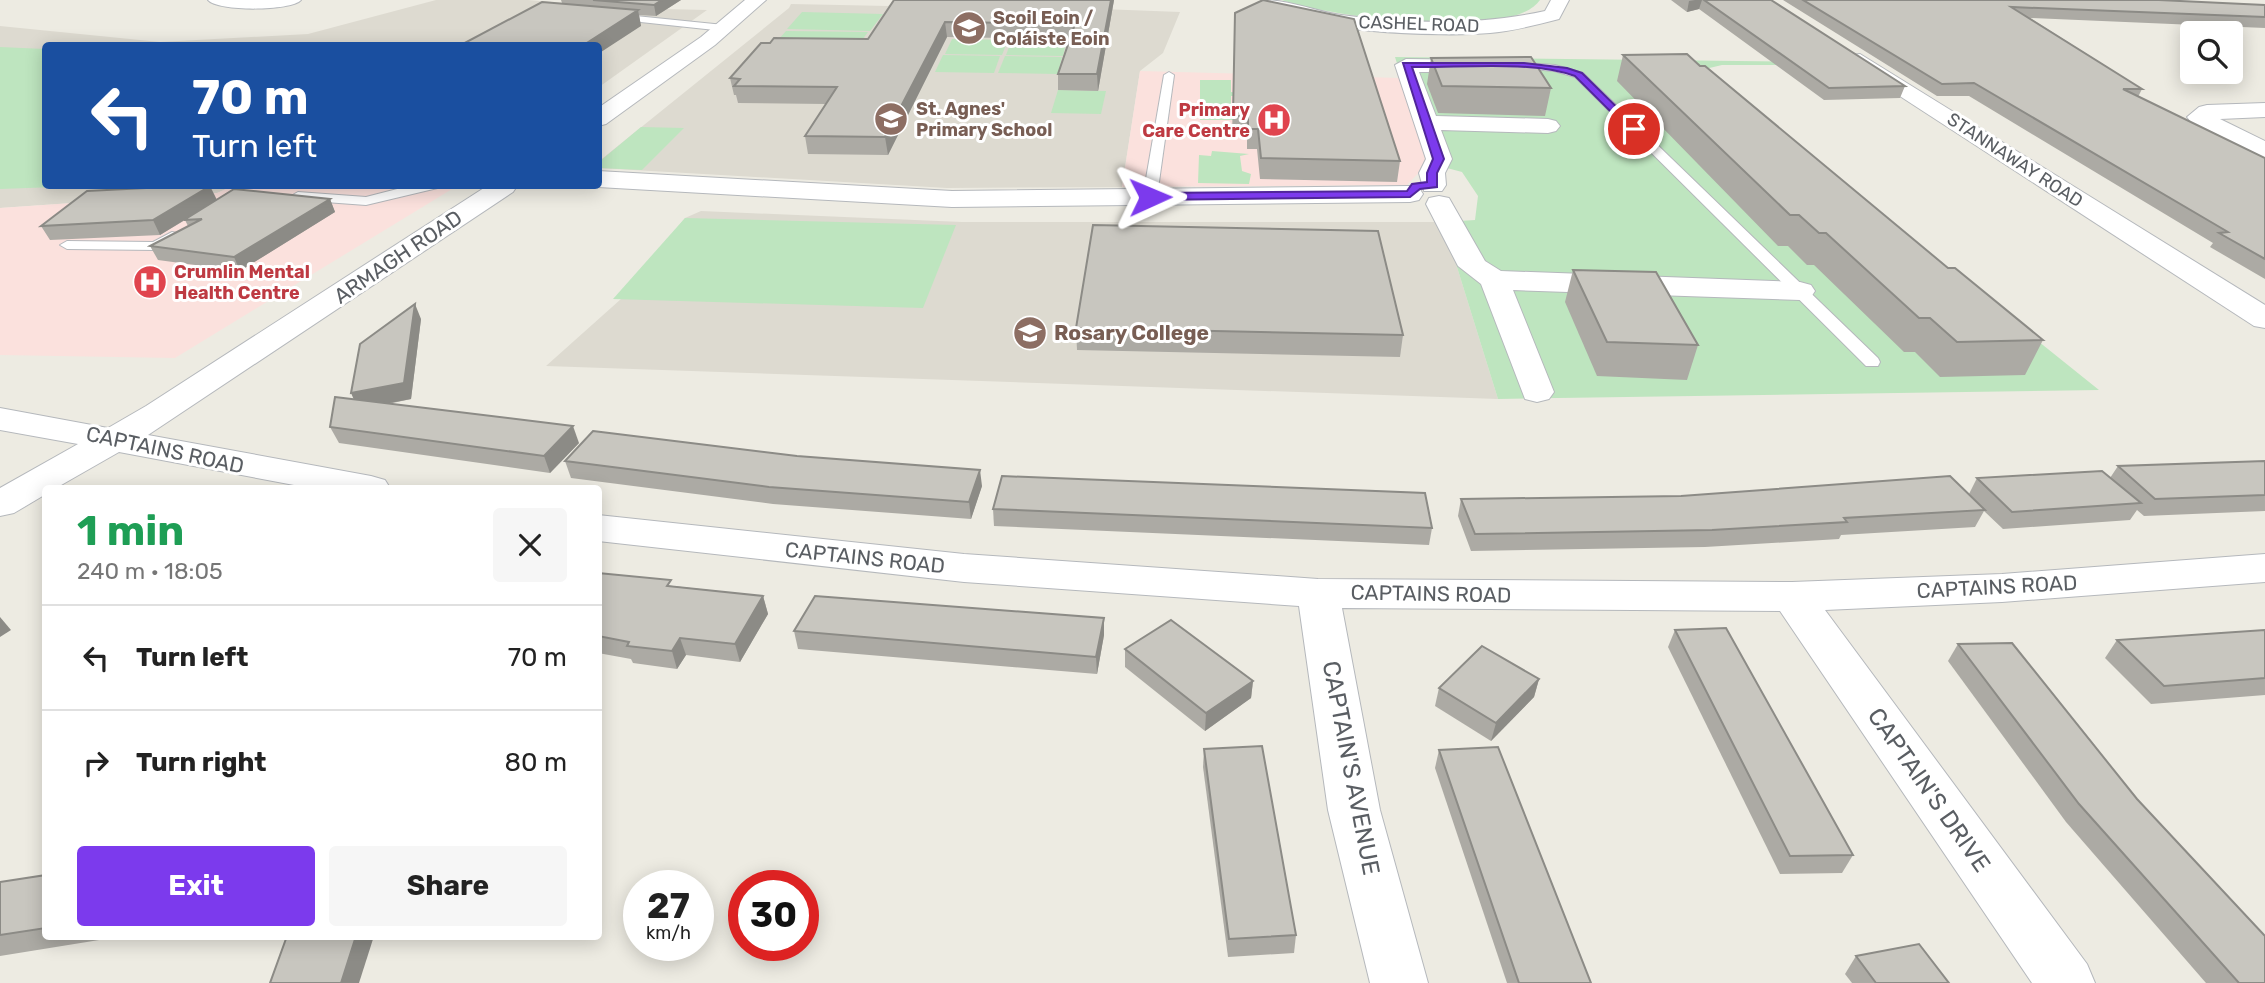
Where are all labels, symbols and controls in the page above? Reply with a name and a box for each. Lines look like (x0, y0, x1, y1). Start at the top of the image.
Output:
place label: Scoil Eoin / Coláiste Eoin (993, 7, 1110, 50)
school or university icon: Scoil Eoin / Coláiste Eoin (950, 9, 988, 47)
street label: CASHEL ROAD (1358, 11, 1480, 37)
map controls (2180, 21, 2243, 84)
button: search (2180, 21, 2243, 84)
text: 70 m (192, 68, 309, 126)
icon: left (77, 70, 168, 161)
place label: St. Agnes' Primary School (916, 98, 1052, 141)
place label: Primary Care Centre (1142, 99, 1250, 142)
pin (1604, 99, 1664, 159)
school or university icon: St. Agnes' Primary School (872, 100, 910, 138)
hospital icon: Primary Care Centre (1255, 101, 1293, 139)
street label: STANNAWAY ROAD (1943, 108, 2087, 212)
icon: arrive (1615, 110, 1653, 148)
text: Turn left (192, 127, 317, 165)
position arrow (1113, 160, 1187, 234)
street label: ARMAGH ROAD (329, 205, 466, 309)
place label: Crumlin Mental Health Centre (174, 261, 310, 304)
hospital icon: Crumlin Mental Health Centre (131, 263, 169, 301)
school or university icon: Rosary College (1011, 314, 1049, 352)
place label: Rosary College (1054, 320, 1209, 345)
street label: CAPTAINS ROAD (84, 421, 246, 478)
text: 1 min (77, 506, 184, 556)
button: close (493, 508, 567, 582)
street label: CAPTAINS ROAD (784, 537, 946, 578)
text: 240 m · 18:05 (77, 557, 223, 585)
street label: CAPTAINS ROAD (1916, 570, 2078, 603)
street label: CAPTAINS ROAD (1350, 580, 1512, 607)
icon: left (77, 639, 115, 677)
text: Turn left (136, 642, 248, 673)
text: 70 m (508, 642, 567, 673)
street label: CAPTAIN'S AVENUE (1317, 659, 1385, 877)
street label: CAPTAIN'S DRIVE (1862, 703, 1996, 877)
icon: right (77, 744, 115, 782)
text: Turn right (136, 747, 266, 778)
text: 80 m (504, 747, 567, 778)
button: Exit (77, 846, 315, 926)
button: Share (329, 846, 567, 926)
speed limit sign: 30 (728, 870, 819, 961)
text: 27 (647, 885, 690, 927)
text: km/h (646, 922, 691, 944)

